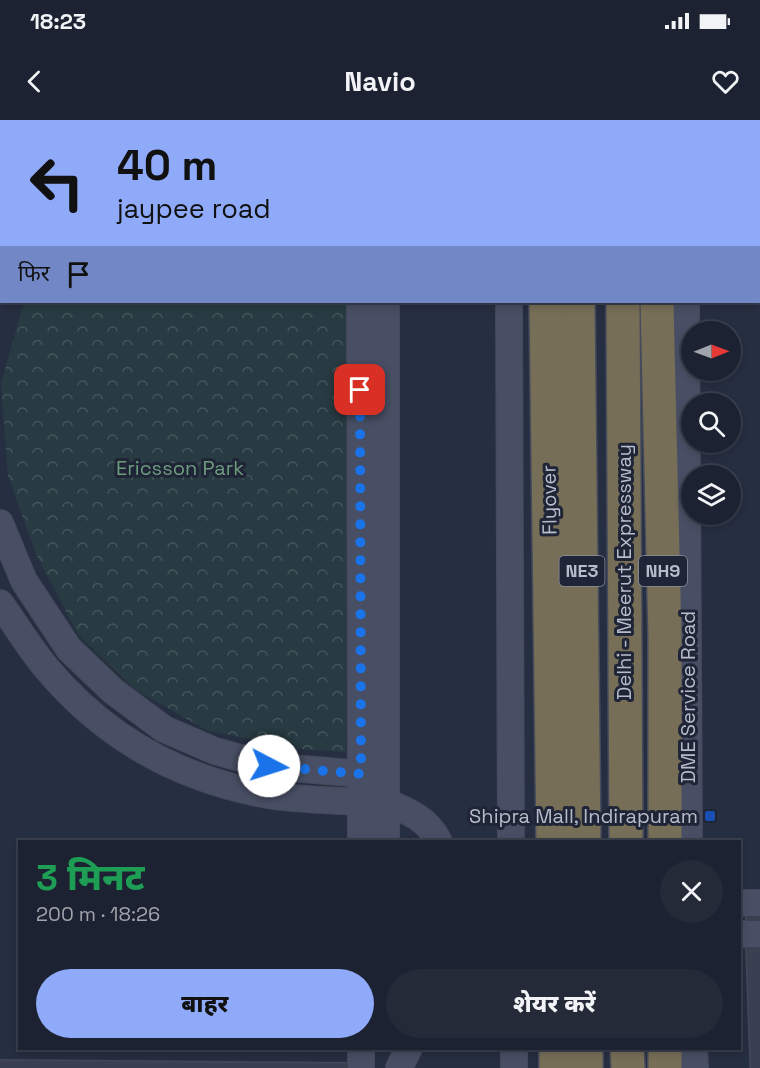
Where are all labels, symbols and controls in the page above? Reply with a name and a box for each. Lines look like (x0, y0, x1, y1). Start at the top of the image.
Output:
text: 18:23 (30, 7, 86, 35)
text: Navio (344, 64, 416, 99)
icon: back (18, 65, 51, 98)
icon: heart (709, 65, 742, 98)
text: 40 m (117, 139, 217, 192)
icon: left (18, 144, 96, 222)
text: jaypee road (117, 191, 271, 226)
icon: arrive (62, 258, 95, 291)
text: फिर (18, 259, 50, 287)
north arrow (681, 321, 741, 381)
map controls (681, 321, 741, 525)
pin (334, 364, 385, 415)
icon: arrive (343, 373, 376, 406)
button: search (681, 393, 741, 453)
street label: Delhi - Meerut Expressway (611, 444, 637, 700)
park label: Ericsson Park (116, 455, 244, 481)
street label: Flyover (535, 465, 563, 535)
button: layers (681, 465, 741, 525)
road number: NE3 (560, 556, 604, 586)
road number: NH9 (639, 556, 687, 586)
street label: DME Service Road (675, 611, 701, 783)
position arrow (237, 734, 301, 798)
place label: Shipra Mall, Indirapuram (469, 803, 698, 829)
marker: Shipra Mall, Indirapuram (703, 809, 717, 823)
text: 3 मिनट (36, 855, 145, 901)
button: close (660, 860, 723, 923)
text: 200 m · 18:26 (36, 901, 160, 927)
button: बाहर (36, 969, 374, 1038)
button: शेयर करें (386, 969, 723, 1038)

